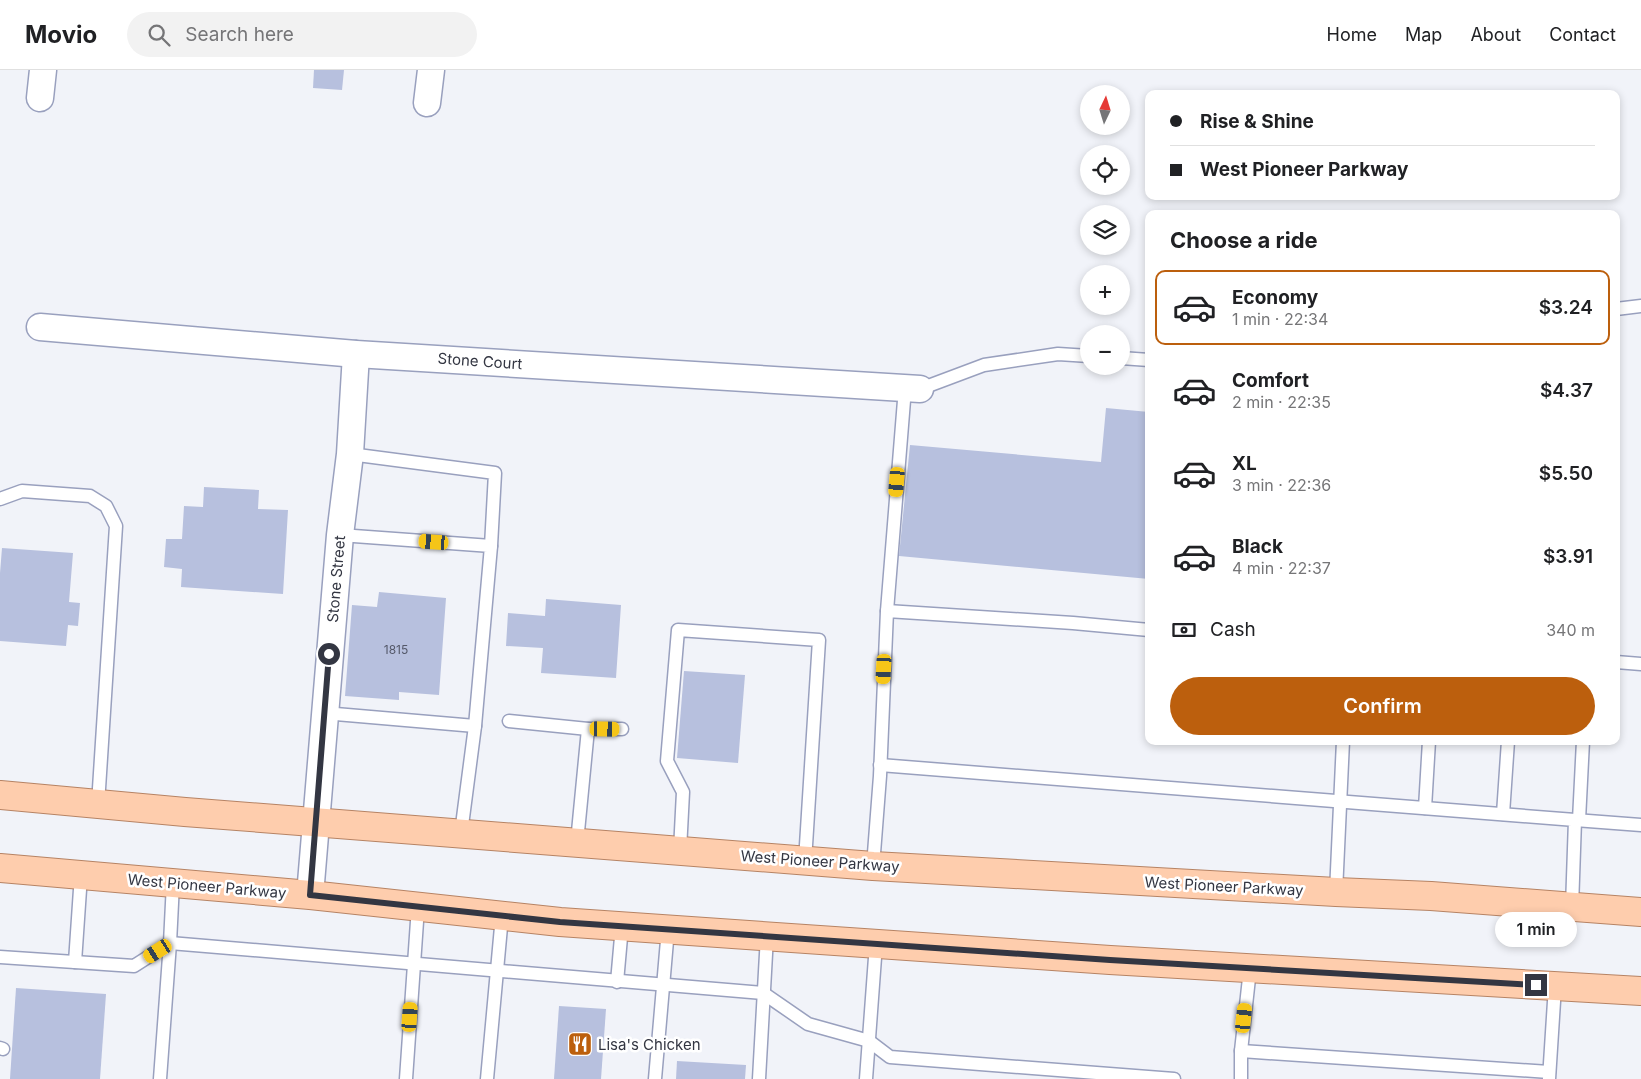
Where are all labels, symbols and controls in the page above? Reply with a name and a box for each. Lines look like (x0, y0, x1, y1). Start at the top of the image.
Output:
search box (127, 12, 477, 57)
text: Movio (25, 20, 97, 49)
icon: search (145, 21, 173, 49)
text: Search here (185, 23, 294, 46)
text: Home (1327, 24, 1377, 45)
text: Map (1405, 24, 1442, 45)
text: About (1470, 24, 1521, 45)
text: Contact (1549, 24, 1616, 45)
north arrow (1080, 85, 1130, 135)
map controls (1080, 85, 1130, 375)
text: Rise & Shine (1200, 110, 1314, 133)
button: locate (1080, 145, 1130, 195)
text: West Pioneer Parkway (1200, 158, 1408, 181)
button: layers (1080, 205, 1130, 255)
text: Choose a ride (1170, 227, 1318, 253)
button: + (1080, 265, 1130, 315)
icon: car (1172, 285, 1217, 330)
text: Economy (1232, 286, 1318, 309)
text: $3.24 (1539, 296, 1593, 319)
text: 1 min · 22:34 (1232, 309, 1328, 329)
button: − (1080, 325, 1130, 375)
street label: Stone Court (437, 349, 523, 373)
icon: car (1172, 368, 1217, 413)
text: Comfort (1232, 369, 1309, 392)
text: $4.37 (1540, 379, 1593, 402)
text: 2 min · 22:35 (1232, 392, 1331, 412)
icon: car (1172, 451, 1217, 496)
text: XL (1232, 452, 1257, 475)
text: $5.50 (1539, 462, 1593, 485)
car (888, 466, 905, 498)
text: 3 min · 22:36 (1232, 475, 1331, 495)
car (418, 533, 449, 551)
street label: Stone Street (323, 534, 349, 623)
icon: car (1172, 534, 1217, 579)
text: Black (1232, 535, 1283, 558)
text: $3.91 (1543, 545, 1593, 568)
text: 4 min · 22:37 (1232, 558, 1331, 578)
icon: cash (1170, 616, 1198, 644)
text: Cash (1210, 618, 1256, 641)
text: 340 m (1546, 620, 1595, 640)
house number: 1815 (384, 642, 408, 657)
route start (318, 643, 340, 665)
car (875, 654, 892, 684)
button: Confirm (1170, 677, 1595, 735)
car (589, 721, 620, 737)
street label: West Pioneer Parkway (740, 846, 901, 876)
street label: West Pioneer Parkway (127, 870, 288, 902)
street label: West Pioneer Parkway (1144, 872, 1305, 900)
callout: 1 min (1495, 912, 1577, 948)
text: 1 min (1516, 919, 1556, 939)
car (141, 937, 174, 965)
route end (1525, 974, 1547, 996)
car (401, 1002, 418, 1032)
car (1234, 1002, 1253, 1034)
restaurant icon: Lisa's Chicken (567, 1031, 593, 1057)
place label: Lisa's Chicken (598, 1035, 701, 1054)

